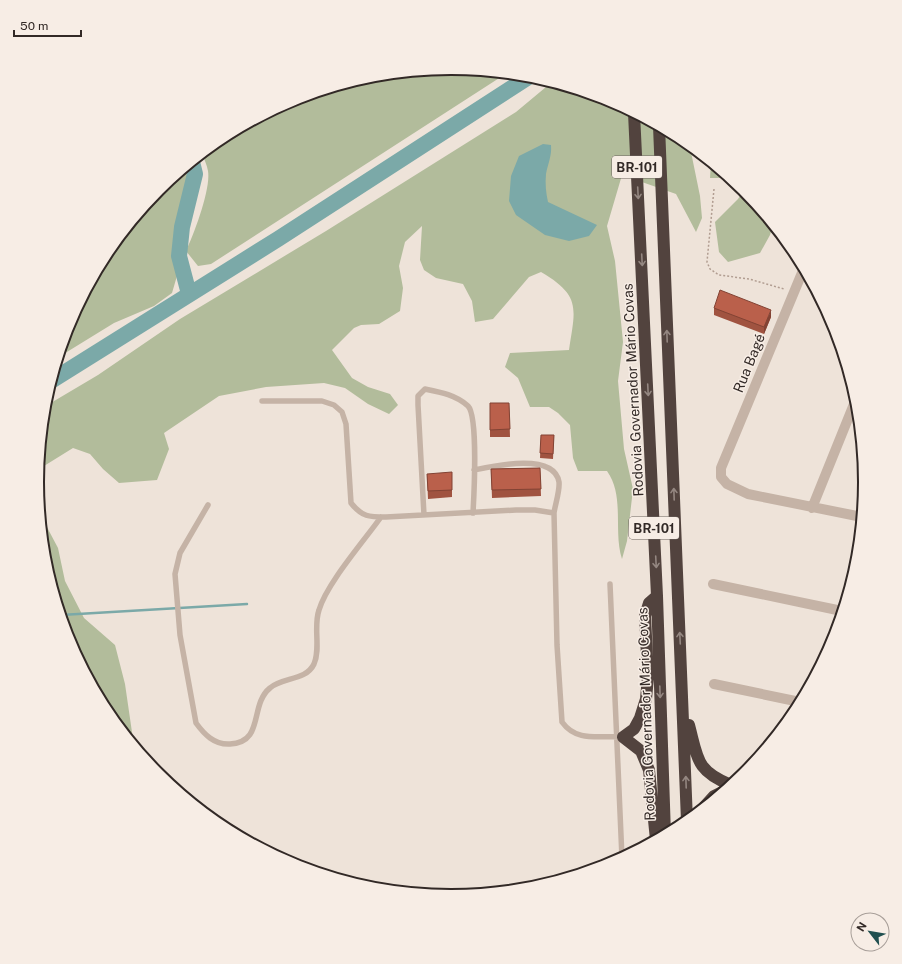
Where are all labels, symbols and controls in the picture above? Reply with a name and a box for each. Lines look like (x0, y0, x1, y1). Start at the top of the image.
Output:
scale bar (14, 12, 81, 38)
text: 50 m (20, 19, 48, 33)
road number: BR-101 (612, 156, 662, 178)
one-way arrow (635, 186, 642, 199)
one-way arrow (638, 254, 645, 267)
street label: Rodovia Governador Mário Covas (619, 283, 647, 497)
one-way arrow (663, 330, 670, 343)
street label: Rua Bagé (730, 331, 768, 395)
one-way arrow (644, 383, 651, 396)
one-way arrow (670, 488, 677, 501)
road number: BR-101 (629, 517, 679, 539)
one-way arrow (652, 555, 659, 568)
street label: Rodovia Governador Mário Covas (634, 607, 658, 821)
one-way arrow (676, 632, 684, 645)
one-way arrow (656, 685, 664, 698)
one-way arrow (682, 776, 690, 789)
north arrow (850, 912, 890, 952)
text: N (854, 920, 869, 934)

